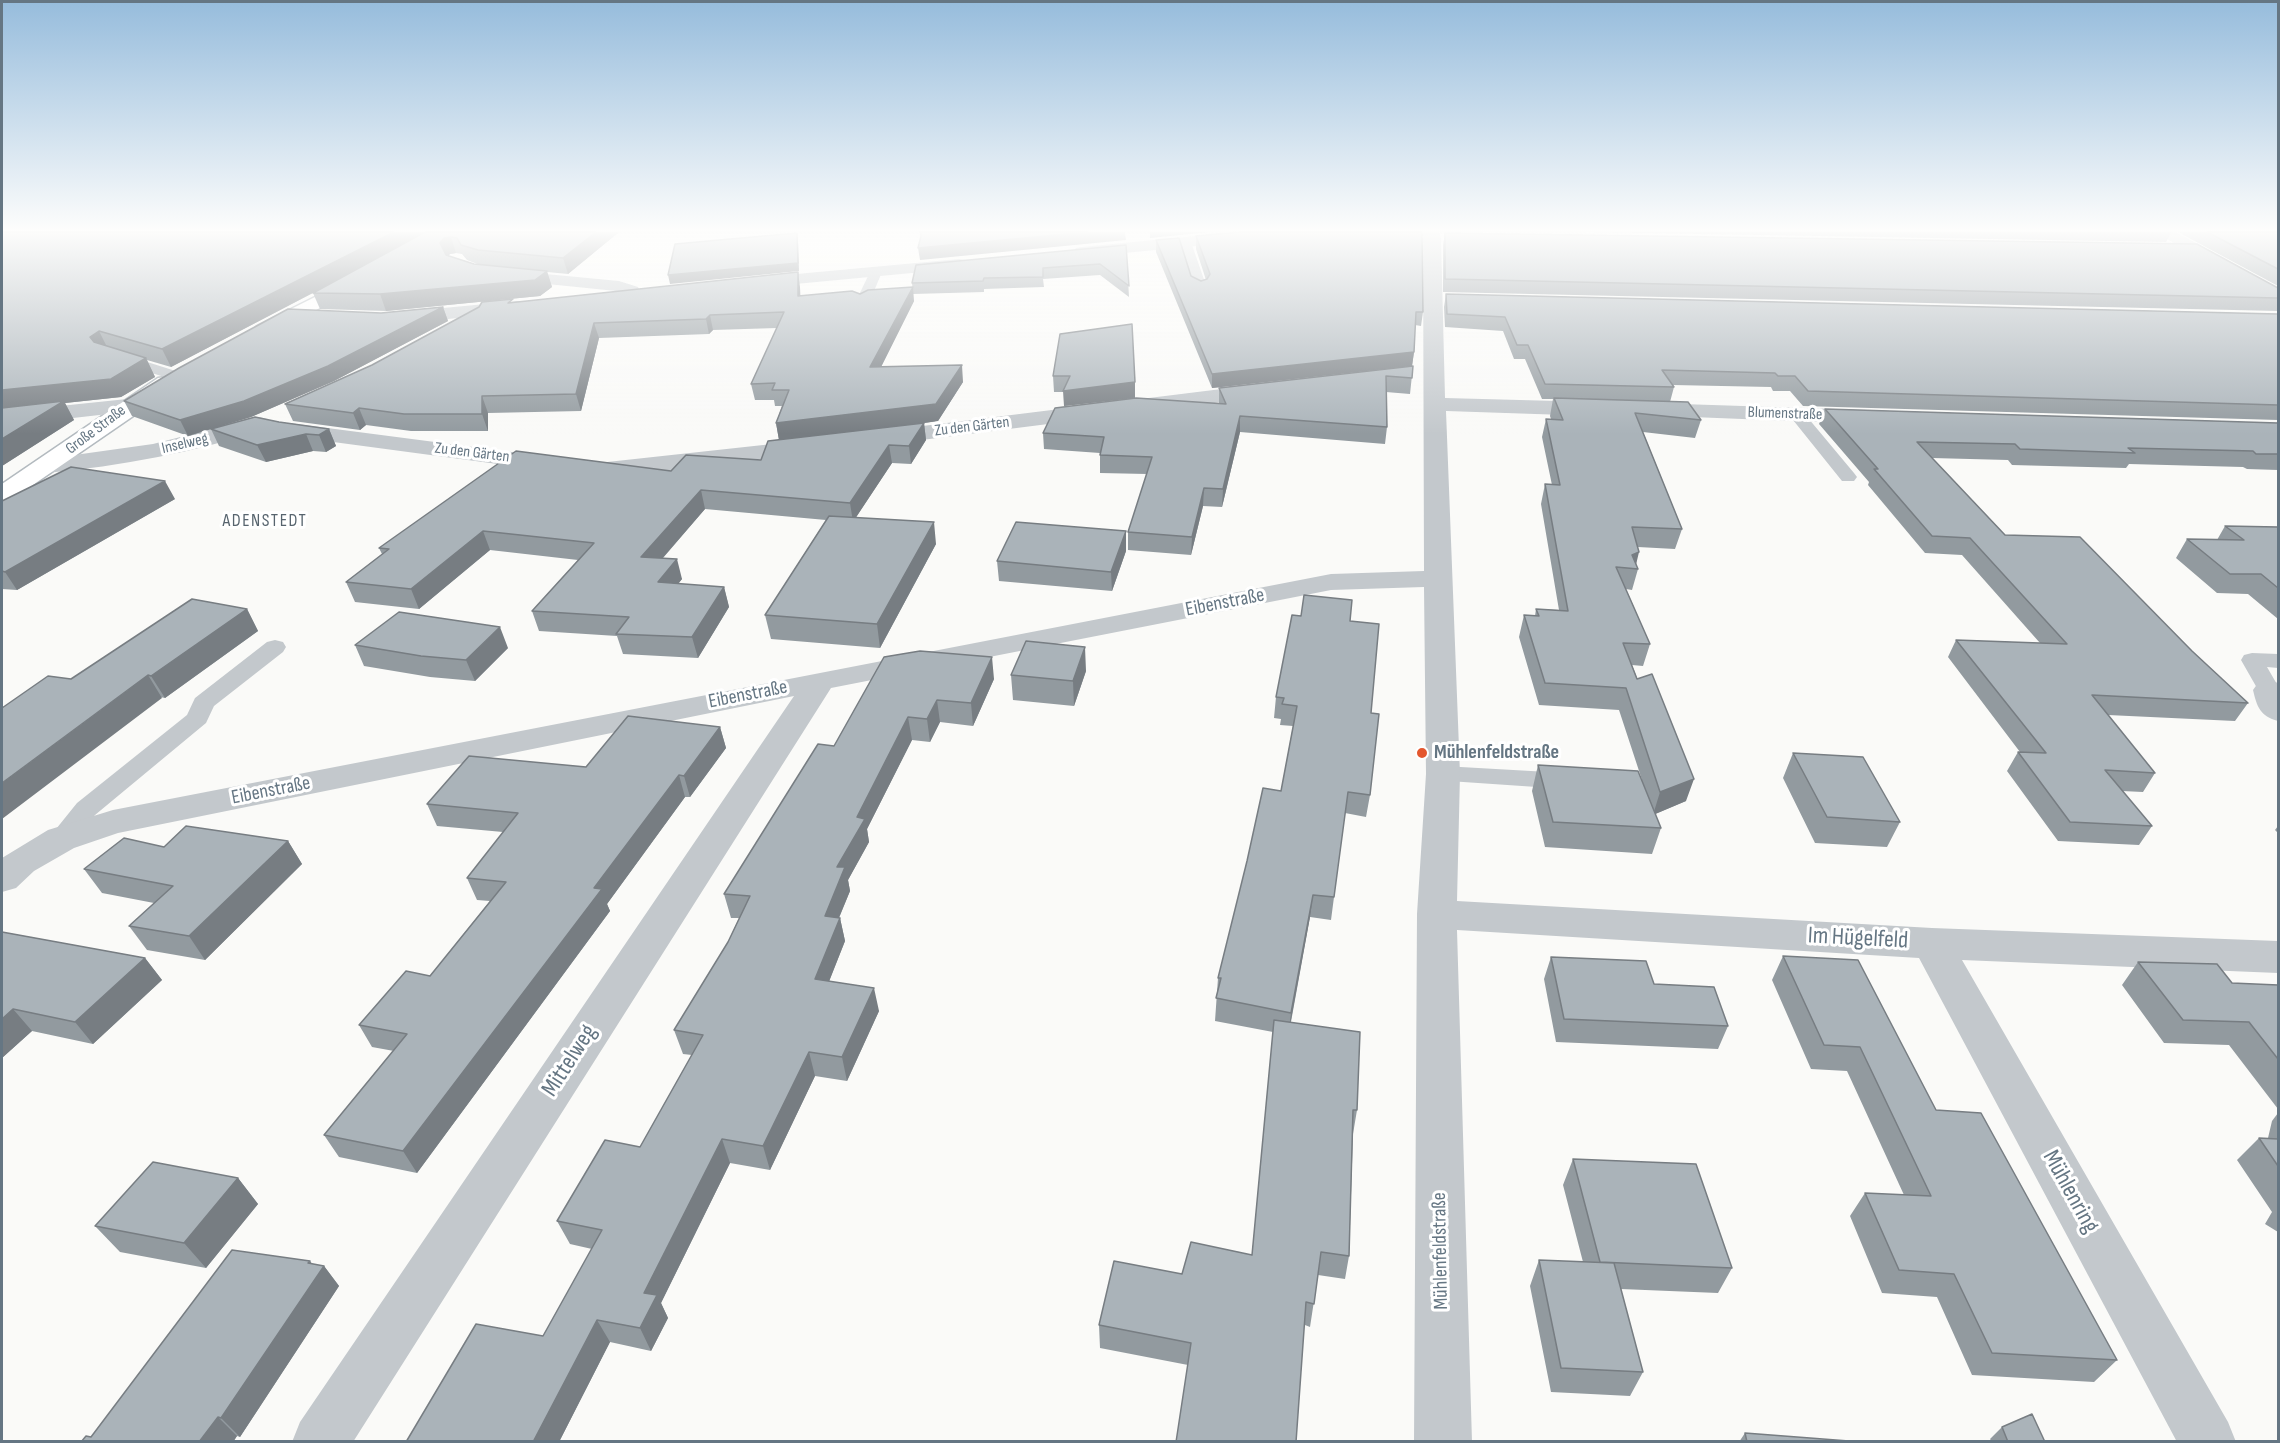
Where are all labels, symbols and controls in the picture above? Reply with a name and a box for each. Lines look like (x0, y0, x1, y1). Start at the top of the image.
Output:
street label: Große Straße (62, 401, 130, 459)
street label: Blumenstraße (1747, 403, 1823, 425)
street label: Zu den Gärten (934, 413, 1010, 441)
street label: Inselweg (160, 429, 210, 459)
street label: Zu den Gärten (434, 439, 510, 467)
district label: ADENSTEDT (223, 510, 307, 532)
street label: Eibenstraße (1184, 584, 1266, 622)
street label: Eibenstraße (707, 676, 789, 714)
place label: Mühlenfeldstraße (1434, 741, 1559, 765)
marker: Mühlenfeldstraße (1415, 746, 1429, 760)
street label: Eibenstraße (230, 772, 312, 810)
street label: Im Hügelfeld (1807, 922, 1909, 956)
street label: Mittelweg (536, 1020, 604, 1102)
street label: Mühlenring (2036, 1146, 2104, 1238)
street label: Mühlenfeldstraße (1428, 1192, 1454, 1310)

